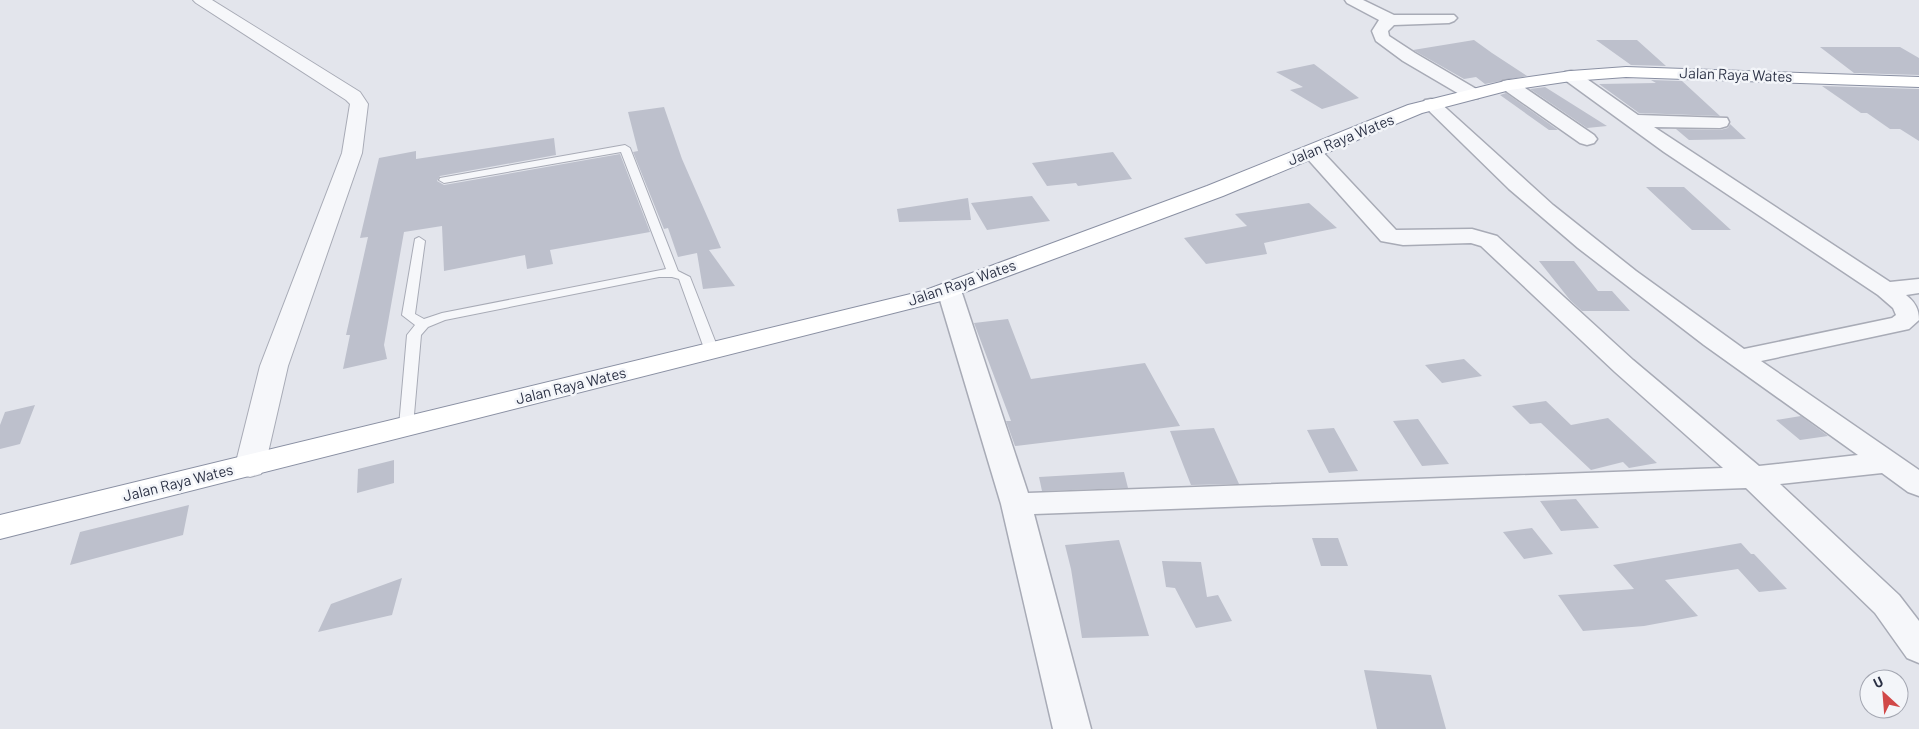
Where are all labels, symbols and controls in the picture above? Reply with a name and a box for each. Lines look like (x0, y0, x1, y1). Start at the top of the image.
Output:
street label: Jalan Raya Wates (1679, 63, 1793, 85)
street label: Jalan Raya Wates (1285, 110, 1396, 169)
street label: Jalan Raya Wates (905, 255, 1018, 309)
street label: Jalan Raya Wates (514, 363, 628, 407)
street label: Jalan Raya Wates (121, 460, 235, 504)
north arrow (1859, 669, 1909, 719)
text: U (1870, 672, 1886, 691)

